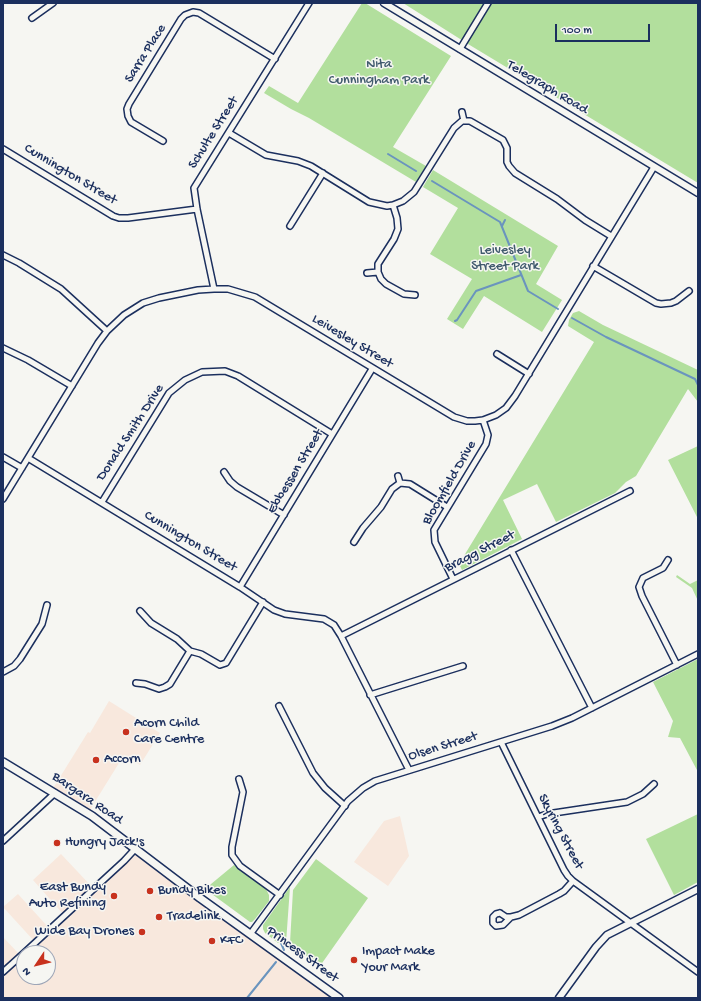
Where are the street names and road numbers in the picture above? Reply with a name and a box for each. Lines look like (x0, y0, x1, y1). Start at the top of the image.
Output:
street label: Sarra Place (121, 22, 171, 86)
street label: Telegraph Road (503, 57, 591, 119)
street label: Schulte Street (185, 94, 243, 172)
street label: Cunnington Street (21, 141, 119, 209)
street label: Leivesley Street (308, 311, 396, 373)
street label: Donald Smith Drive (93, 381, 169, 485)
street label: Ebbessen Street (264, 427, 328, 517)
street label: Bloomfield Drive (419, 438, 481, 528)
street label: Cunnington Street (141, 508, 239, 576)
street label: Bragg Street (442, 527, 518, 577)
street label: Olsen Street (407, 729, 479, 765)
street label: Bargara Road (48, 769, 126, 829)
street label: Skyring Street (533, 791, 587, 873)
street label: Princess Street (263, 923, 341, 987)

